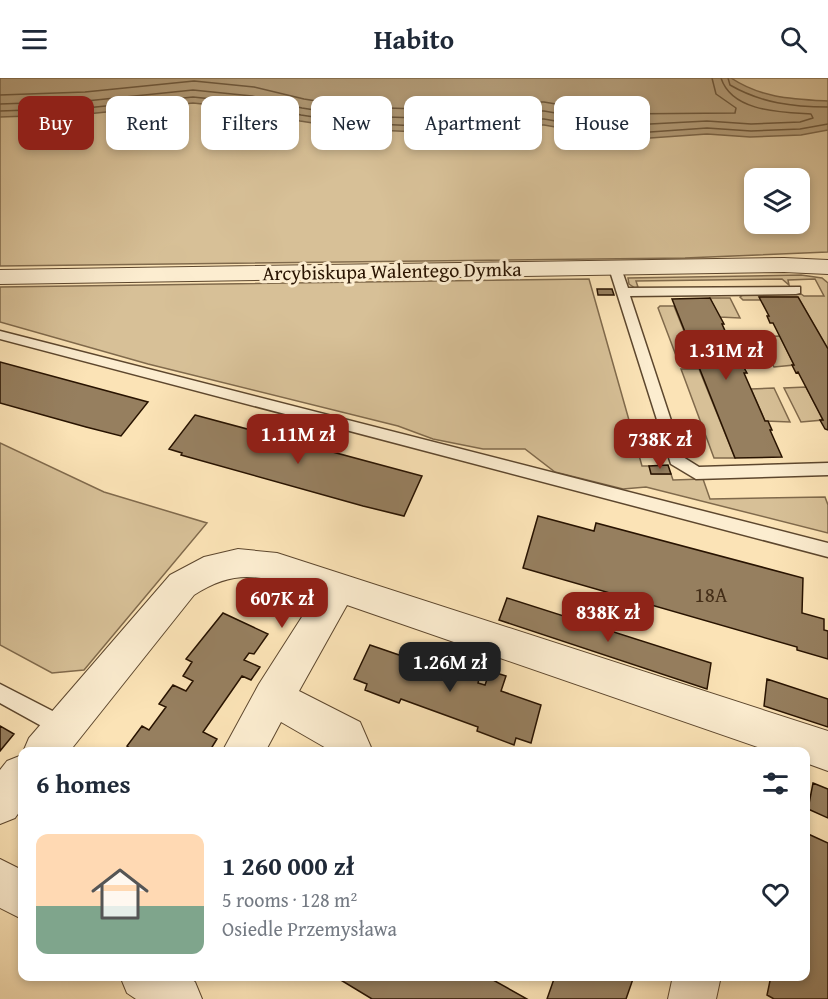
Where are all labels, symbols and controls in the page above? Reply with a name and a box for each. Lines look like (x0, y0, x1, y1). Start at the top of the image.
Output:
text: Habito (374, 19, 454, 59)
icon: menu (18, 23, 51, 56)
icon: search (777, 23, 810, 56)
chip: Buy (18, 96, 94, 150)
chip: Rent (106, 96, 189, 150)
chip: Filters (201, 96, 299, 150)
chip: New (311, 96, 392, 150)
chip: Apartment (404, 96, 542, 150)
chip: House (554, 96, 650, 150)
map controls (744, 168, 810, 234)
button: layers (744, 168, 810, 234)
street label: Arcybiskupa Walentego Dymka (262, 254, 522, 287)
pin: 1.31M zł (664, 330, 788, 381)
text: 1.31M zł (689, 335, 763, 364)
pin: 1.11M zł (236, 414, 360, 465)
text: 1.11M zł (261, 419, 335, 448)
pin: 738K zł (605, 419, 715, 470)
text: 738K zł (628, 424, 692, 453)
pin: 607K zł (227, 578, 337, 629)
house number: 18A (695, 579, 728, 610)
text: 607K zł (250, 583, 314, 612)
pin: 838K zł (553, 592, 663, 643)
text: 838K zł (576, 597, 640, 626)
pin: 1.26M zł (388, 642, 512, 693)
text: 1.26M zł (413, 647, 487, 676)
text: 6 homes (36, 764, 131, 803)
icon: filters (759, 767, 792, 800)
text: 1 260 000 zł (222, 846, 354, 885)
icon: home (84, 858, 156, 930)
icon: heart (759, 878, 792, 911)
text: 5 rooms · 128 m² (222, 885, 357, 914)
text: Osiedle Przemysława (222, 914, 397, 943)

